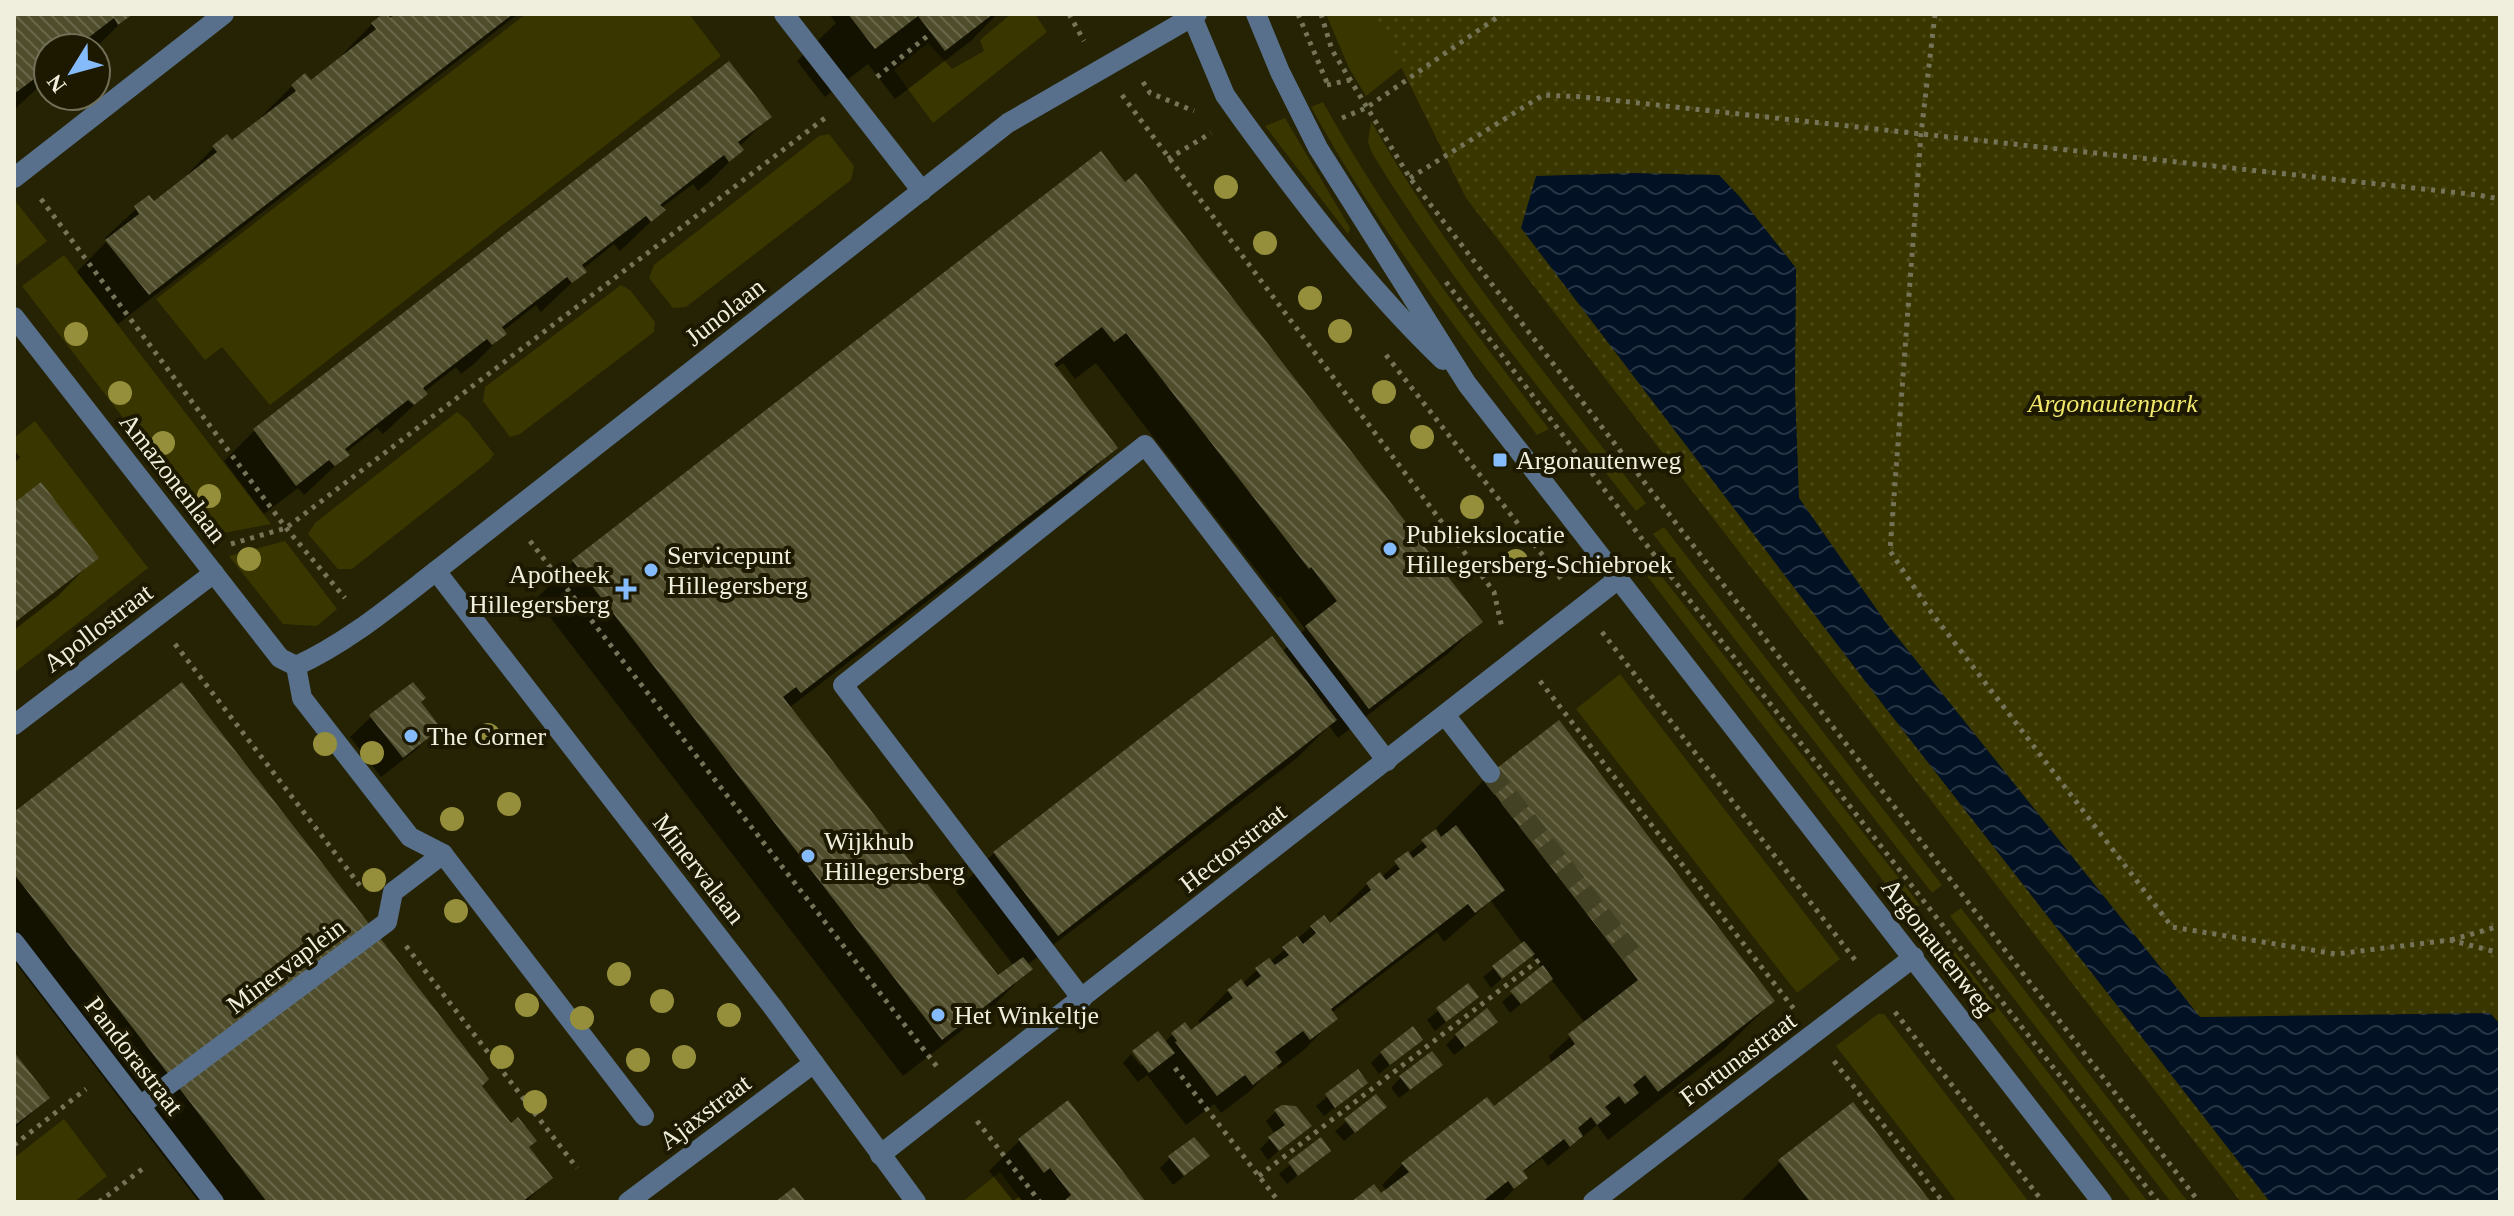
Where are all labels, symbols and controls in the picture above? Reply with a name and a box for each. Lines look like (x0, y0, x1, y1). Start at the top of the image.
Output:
north arrow (32, 32, 112, 112)
text: N (42, 70, 71, 98)
street label: Junolaan (680, 272, 770, 352)
park label: Argonautenpark (2026, 389, 2198, 418)
street label: Amazonenlaan (114, 408, 232, 548)
place label: Argonautenweg (1516, 446, 1682, 475)
marker: Argonautenweg (1491, 451, 1509, 469)
place label: Publiekslocatie Hillegersberg-Schiebroek (1406, 520, 1673, 579)
marker: Publiekslocatie Hillegersberg-Schiebroek (1381, 540, 1399, 558)
place label: Servicepunt Hillegersberg (667, 541, 808, 600)
place label: Apotheek Hillegersberg (469, 560, 610, 619)
marker: Servicepunt Hillegersberg (642, 561, 660, 579)
street label: Apollostraat (38, 577, 159, 678)
marker: Apotheek Hillegersberg (617, 580, 635, 598)
place label: The Corner (427, 722, 546, 751)
marker: The Corner (402, 727, 420, 745)
street label: Hectorstraat (1174, 797, 1293, 899)
street label: Minervalaan (647, 808, 751, 930)
place label: Wijkhub Hillegersberg (824, 827, 965, 886)
marker: Wijkhub Hillegersberg (799, 847, 817, 865)
street label: Argonautenweg (1876, 873, 2000, 1021)
street label: Minervaplein (221, 912, 351, 1020)
street label: Pandorastraat (79, 991, 189, 1121)
place label: Het Winkeltje (954, 1001, 1099, 1030)
marker: Het Winkeltje (929, 1006, 947, 1024)
street label: Fortunastraat (1674, 1006, 1802, 1112)
street label: Ajaxstraat (654, 1068, 757, 1156)

